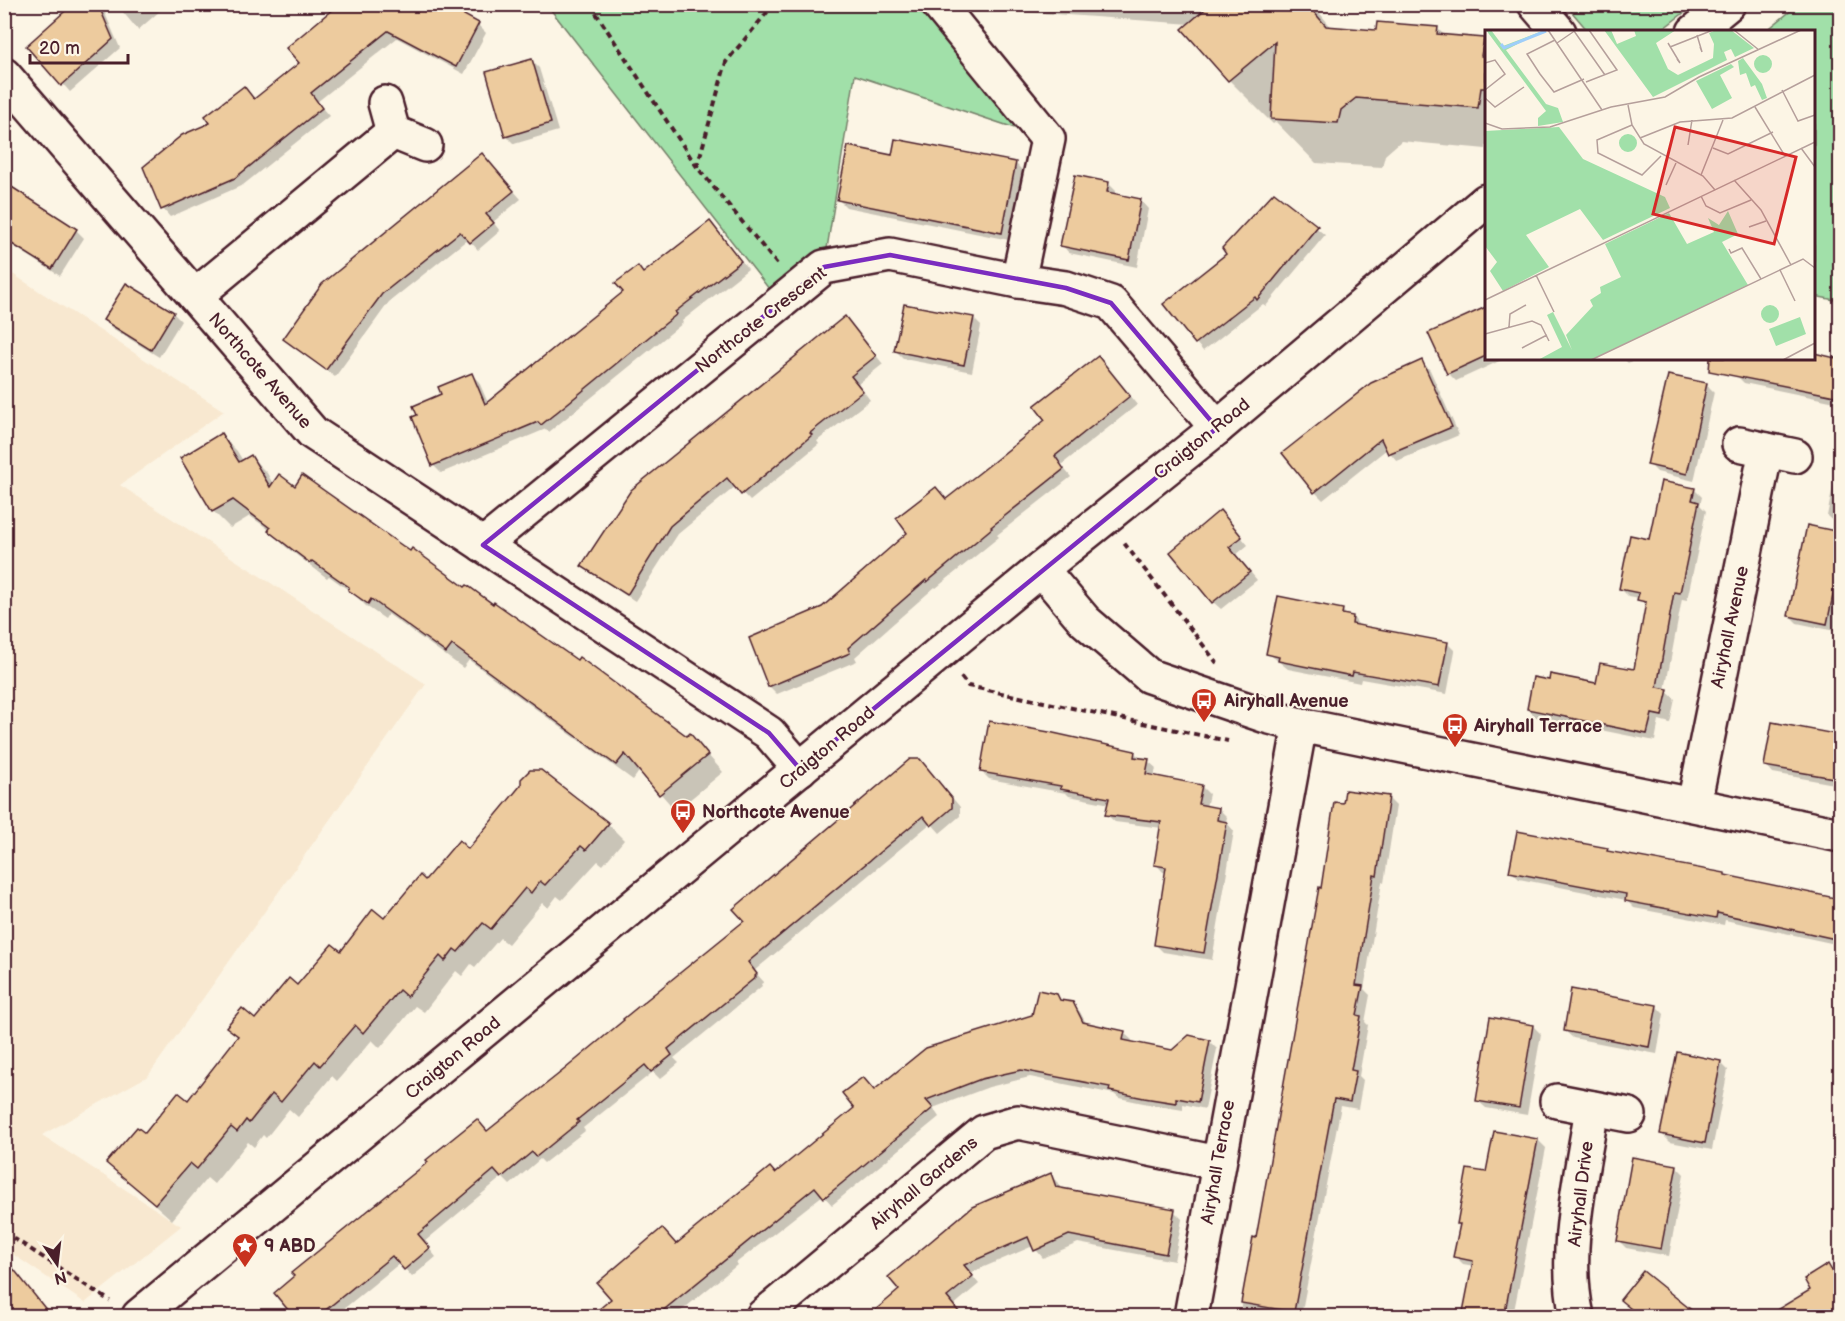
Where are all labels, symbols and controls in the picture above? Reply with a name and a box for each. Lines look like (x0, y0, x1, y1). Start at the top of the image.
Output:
scale bar (30, 27, 128, 65)
inset map (1485, 30, 1815, 360)
text: 20 m (39, 38, 80, 59)
street label: Northcote Crescent (691, 262, 831, 378)
street label: Northcote Avenue (204, 309, 316, 433)
street label: Craigton Road (1150, 394, 1254, 484)
street label: Airyhall Avenue (1707, 564, 1753, 690)
bus stop icon: Airyhall Avenue (1189, 686, 1219, 724)
place label: Airyhall Avenue (1223, 691, 1349, 712)
street label: Craigton Road (775, 702, 879, 794)
bus stop icon: Airyhall Terrace (1440, 711, 1470, 749)
place label: Airyhall Terrace (1473, 716, 1602, 737)
bus stop icon: Northcote Avenue (668, 797, 698, 835)
place label: Northcote Avenue (702, 802, 850, 823)
street label: Craigton Road (401, 1012, 505, 1104)
street label: Airyhall Terrace (1197, 1098, 1239, 1226)
street label: Airyhall Gardens (866, 1132, 982, 1234)
street label: Airyhall Drive (1564, 1140, 1598, 1248)
place icon: 9 ABD (230, 1231, 260, 1269)
north arrow (27, 1234, 87, 1294)
place label: 9 ABD (264, 1236, 316, 1257)
text: N (52, 1266, 68, 1288)

